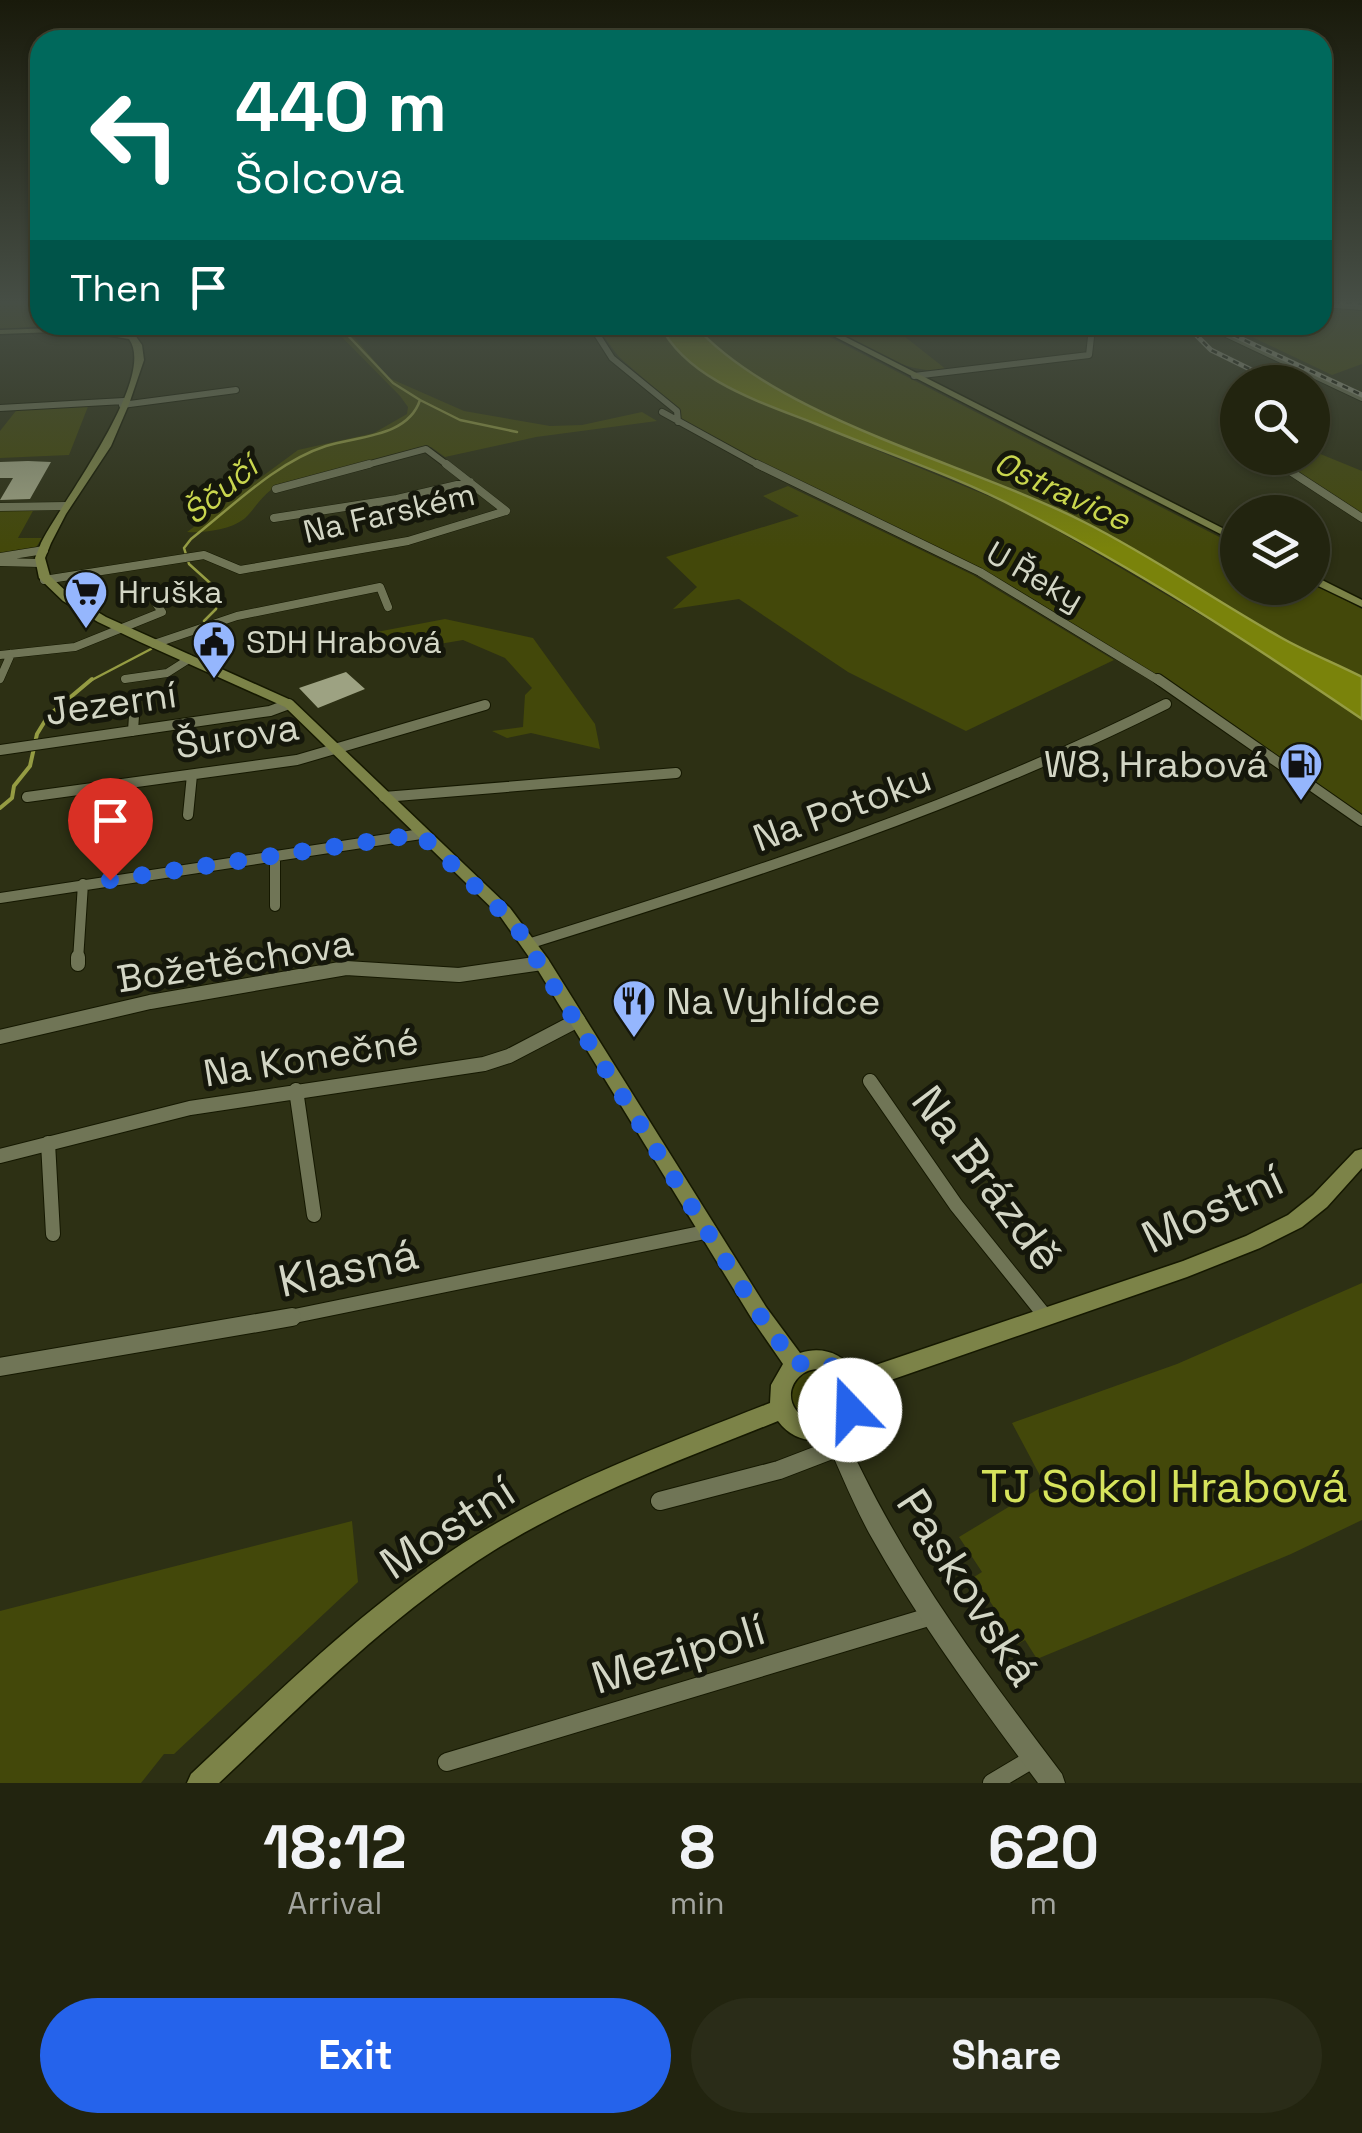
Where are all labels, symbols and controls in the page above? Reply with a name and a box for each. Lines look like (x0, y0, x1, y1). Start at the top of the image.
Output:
text: 440 m (235, 62, 447, 151)
icon: left (70, 70, 200, 200)
text: Šolcova (235, 149, 405, 206)
icon: arrive (181, 260, 236, 315)
text: Then (70, 264, 161, 312)
map controls (1220, 365, 1330, 605)
button: search (1220, 365, 1330, 475)
water label: Ostravice (988, 442, 1137, 540)
water label: Ščučí (174, 443, 270, 533)
street label: Na Farském (299, 474, 479, 552)
button: layers (1220, 495, 1330, 605)
street label: U Řeky (979, 532, 1091, 620)
supermarket icon: Hruška (63, 569, 109, 630)
place label: Hruška (118, 572, 223, 612)
public building icon: SDH Hrabová (191, 619, 237, 680)
place label: SDH Hrabová (246, 622, 442, 662)
street label: Jezerní (42, 670, 180, 736)
street label: Šurova (172, 703, 302, 769)
place label: W8, Hrabová (1044, 740, 1268, 788)
fuel station icon: W8, Hrabová (1278, 741, 1324, 802)
street label: Na Potoku (746, 754, 938, 862)
pin (68, 778, 153, 881)
icon: arrive (83, 793, 138, 848)
street label: Božetěchova (113, 919, 357, 1003)
place label: Na Vyhlídce (666, 977, 880, 1025)
restaurant icon: Na Vyhlídce (611, 978, 657, 1039)
street label: Na Konečné (200, 1016, 422, 1098)
street label: Na Brázdě (899, 1074, 1076, 1282)
street label: Mostní (1133, 1151, 1292, 1266)
street label: Klasná (273, 1225, 423, 1310)
position arrow (798, 1358, 902, 1462)
park label: TJ Sokol Hrabová (981, 1458, 1347, 1515)
street label: Mostní (369, 1463, 525, 1592)
street label: Paskovská (884, 1478, 1053, 1696)
street label: Mezipolí (585, 1600, 772, 1707)
text: 18:12 (263, 1809, 407, 1886)
text: 8 (679, 1809, 715, 1886)
text: 620 (988, 1809, 1099, 1886)
text: Arrival (287, 1883, 382, 1923)
text: min (670, 1883, 725, 1923)
text: m (1030, 1883, 1057, 1923)
button: Exit (40, 1998, 671, 2113)
button: Share (691, 1998, 1322, 2113)

